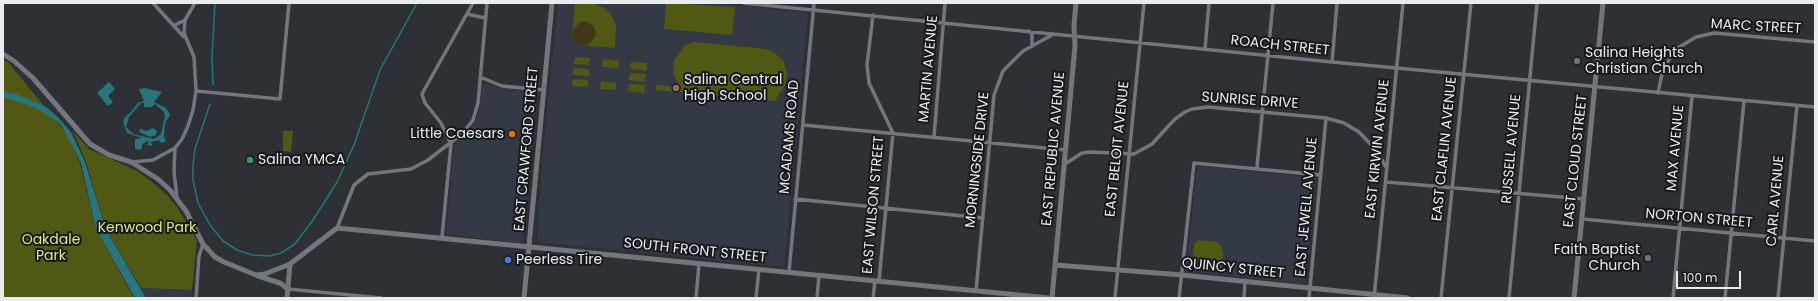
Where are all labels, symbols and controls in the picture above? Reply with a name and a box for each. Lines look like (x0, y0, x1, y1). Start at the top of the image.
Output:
street label: MARTIN AVENUE (916, 15, 942, 123)
street label: MARC STREET (1710, 16, 1802, 38)
street label: ROACH STREET (1230, 32, 1330, 60)
place label: Salina Heights Christian Church (1585, 45, 1703, 78)
marker: Salina Heights Christian Church (1572, 56, 1582, 66)
street label: EAST CRAWFORD STREET (511, 66, 543, 232)
street label: EAST REPUBLIC AVENUE (1039, 71, 1069, 227)
place label: Salina Central High School (684, 72, 782, 104)
street label: EAST CLAFLIN AVENUE (1429, 76, 1461, 222)
street label: MCADAMS ROAD (777, 79, 803, 195)
street label: EAST KIRWIN AVENUE (1362, 79, 1394, 219)
street label: EAST BELOIT AVENUE (1103, 80, 1133, 218)
marker: Salina Central High School (671, 83, 681, 93)
street label: SUNRISE DRIVE (1201, 89, 1299, 113)
street label: MORNINGSIDE DRIVE (963, 91, 993, 229)
street label: RUSSELL AVENUE (1499, 93, 1525, 205)
street label: EAST CLOUD STREET (1561, 94, 1591, 228)
street label: MAX AVENUE (1664, 104, 1688, 192)
place label: Little Caesars (410, 126, 504, 142)
marker: Little Caesars (507, 129, 517, 139)
street label: EAST WILSON STREET (860, 135, 888, 275)
street label: EAST JEWELL AVENUE (1293, 137, 1321, 277)
place label: Salina YMCA (258, 152, 345, 168)
marker: Salina YMCA (245, 155, 255, 165)
street label: CARL AVENUE (1764, 155, 1788, 247)
street label: NORTON STREET (1645, 206, 1753, 232)
park label: Kenwood Park (98, 220, 196, 236)
park label: Oakdale Park (22, 232, 80, 264)
street label: SOUTH FRONT STREET (623, 235, 767, 267)
place label: Faith Baptist Church (1554, 242, 1640, 274)
place label: Peerless Tire (516, 252, 602, 268)
marker: Faith Baptist Church (1643, 253, 1653, 263)
marker: Peerless Tire (503, 255, 513, 265)
street label: QUINCY STREET (1181, 255, 1285, 283)
scale bar (1678, 263, 1743, 289)
text: 100 m (1683, 269, 1717, 286)

